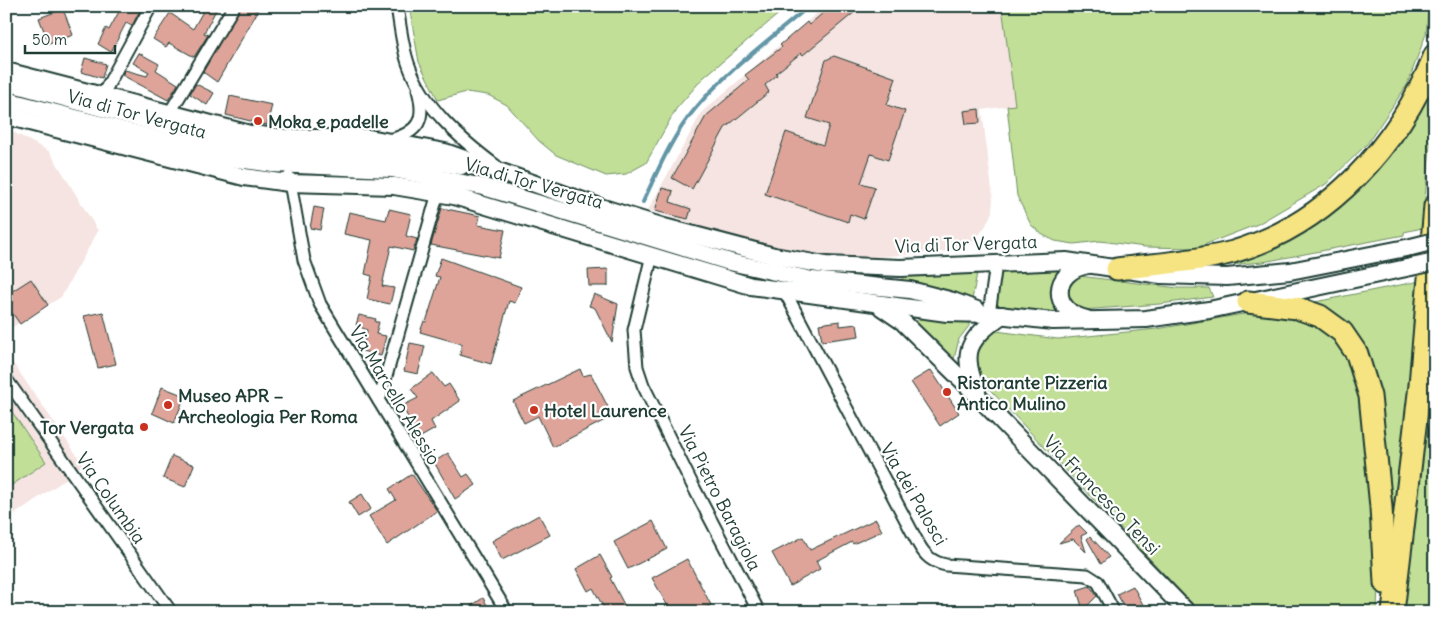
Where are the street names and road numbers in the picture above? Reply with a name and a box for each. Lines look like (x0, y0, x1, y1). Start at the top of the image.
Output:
street label: Via di Tor Vergata (65, 84, 209, 144)
street label: Via di Tor Vergata (462, 152, 606, 214)
street label: Via di Tor Vergata (894, 230, 1038, 258)
street label: Via Marcello Alessio (344, 321, 446, 469)
street label: Via Pietro Baragiola (673, 422, 767, 574)
street label: Via Francesco Tensi (1039, 430, 1165, 560)
street label: Via dei Palosci (875, 439, 953, 549)
street label: Via Columbia (71, 448, 151, 548)

